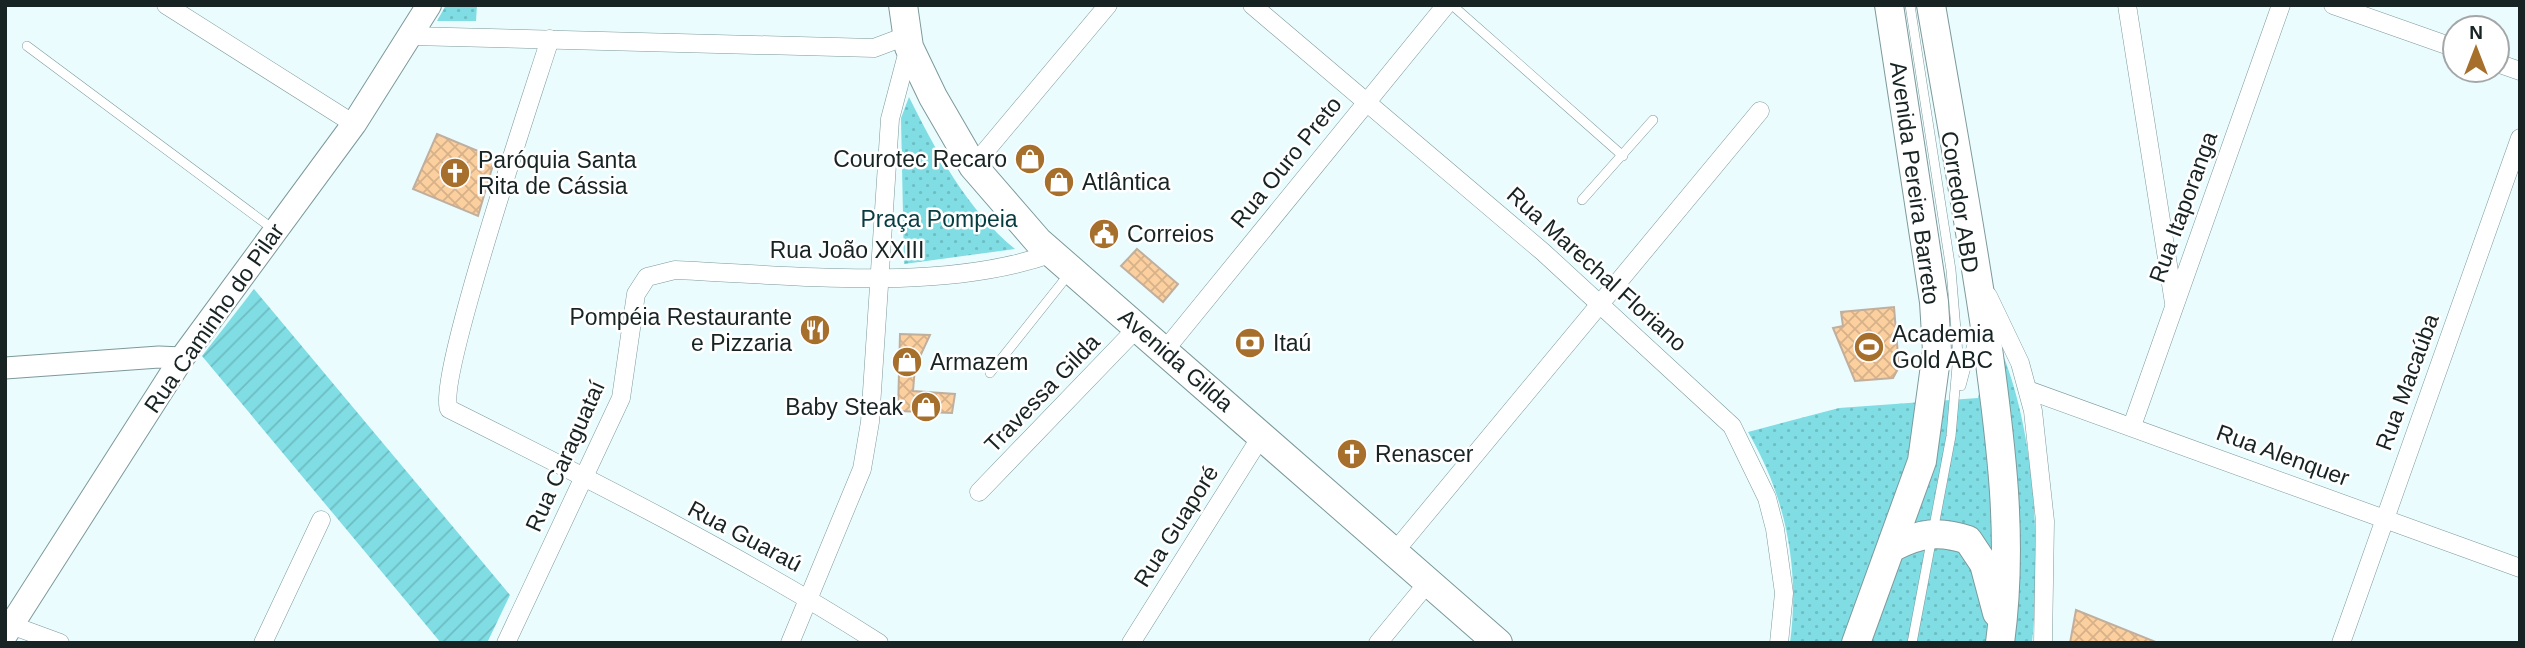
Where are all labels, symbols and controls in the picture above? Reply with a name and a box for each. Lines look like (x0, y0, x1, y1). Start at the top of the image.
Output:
north arrow (2441, 14, 2511, 84)
text: N (2469, 22, 2483, 43)
street label: Avenida Pereira Barreto (1885, 60, 1945, 306)
street label: Rua Ouro Preto (1225, 91, 1347, 233)
street label: Rua Itaporanga (2144, 128, 2222, 286)
street label: Corredor ABD (1936, 129, 1984, 275)
shop icon: Courotec Recaro (1013, 142, 1047, 176)
place label: Courotec Recaro (833, 146, 1007, 172)
place label: Paróquia Santa Rita de Cássia (478, 147, 637, 199)
church icon: Paróquia Santa Rita de Cássia (438, 156, 472, 190)
shop icon: Atlântica (1042, 165, 1076, 199)
place label: Atlântica (1082, 169, 1170, 195)
street label: Rua Marechal Floriano (1502, 181, 1692, 357)
park label: Praça Pompeia (860, 206, 1018, 232)
public building icon: Correios (1087, 217, 1121, 251)
street label: Rua Caminho do Pilar (139, 218, 289, 418)
place label: Correios (1127, 221, 1214, 247)
street label: Rua João XXIII (770, 237, 924, 263)
street label: Avenida Gilda (1114, 303, 1239, 417)
place label: Pompéia Restaurante e Pizzaria (570, 304, 792, 356)
street label: Rua Macaúba (2370, 310, 2444, 454)
restaurant icon: Pompéia Restaurante e Pizzaria (798, 313, 832, 347)
place label: Academia Gold ABC (1892, 321, 1994, 373)
bank icon: Itaú (1233, 326, 1267, 360)
street label: Travessa Gilda (979, 328, 1105, 457)
place label: Itaú (1273, 330, 1311, 356)
sports icon: Academia Gold ABC (1852, 330, 1886, 364)
shop icon: Armazem (890, 345, 924, 379)
place label: Armazem (930, 349, 1028, 375)
street label: Rua Caraguataí (520, 376, 610, 535)
shop icon: Baby Steak (909, 390, 943, 424)
place label: Baby Steak (785, 394, 903, 420)
street label: Rua Alenquer (2213, 419, 2353, 491)
church icon: Renascer (1335, 437, 1369, 471)
place label: Renascer (1375, 441, 1474, 467)
street label: Rua Guaporé (1128, 461, 1224, 591)
street label: Rua Guaraú (684, 495, 806, 577)

